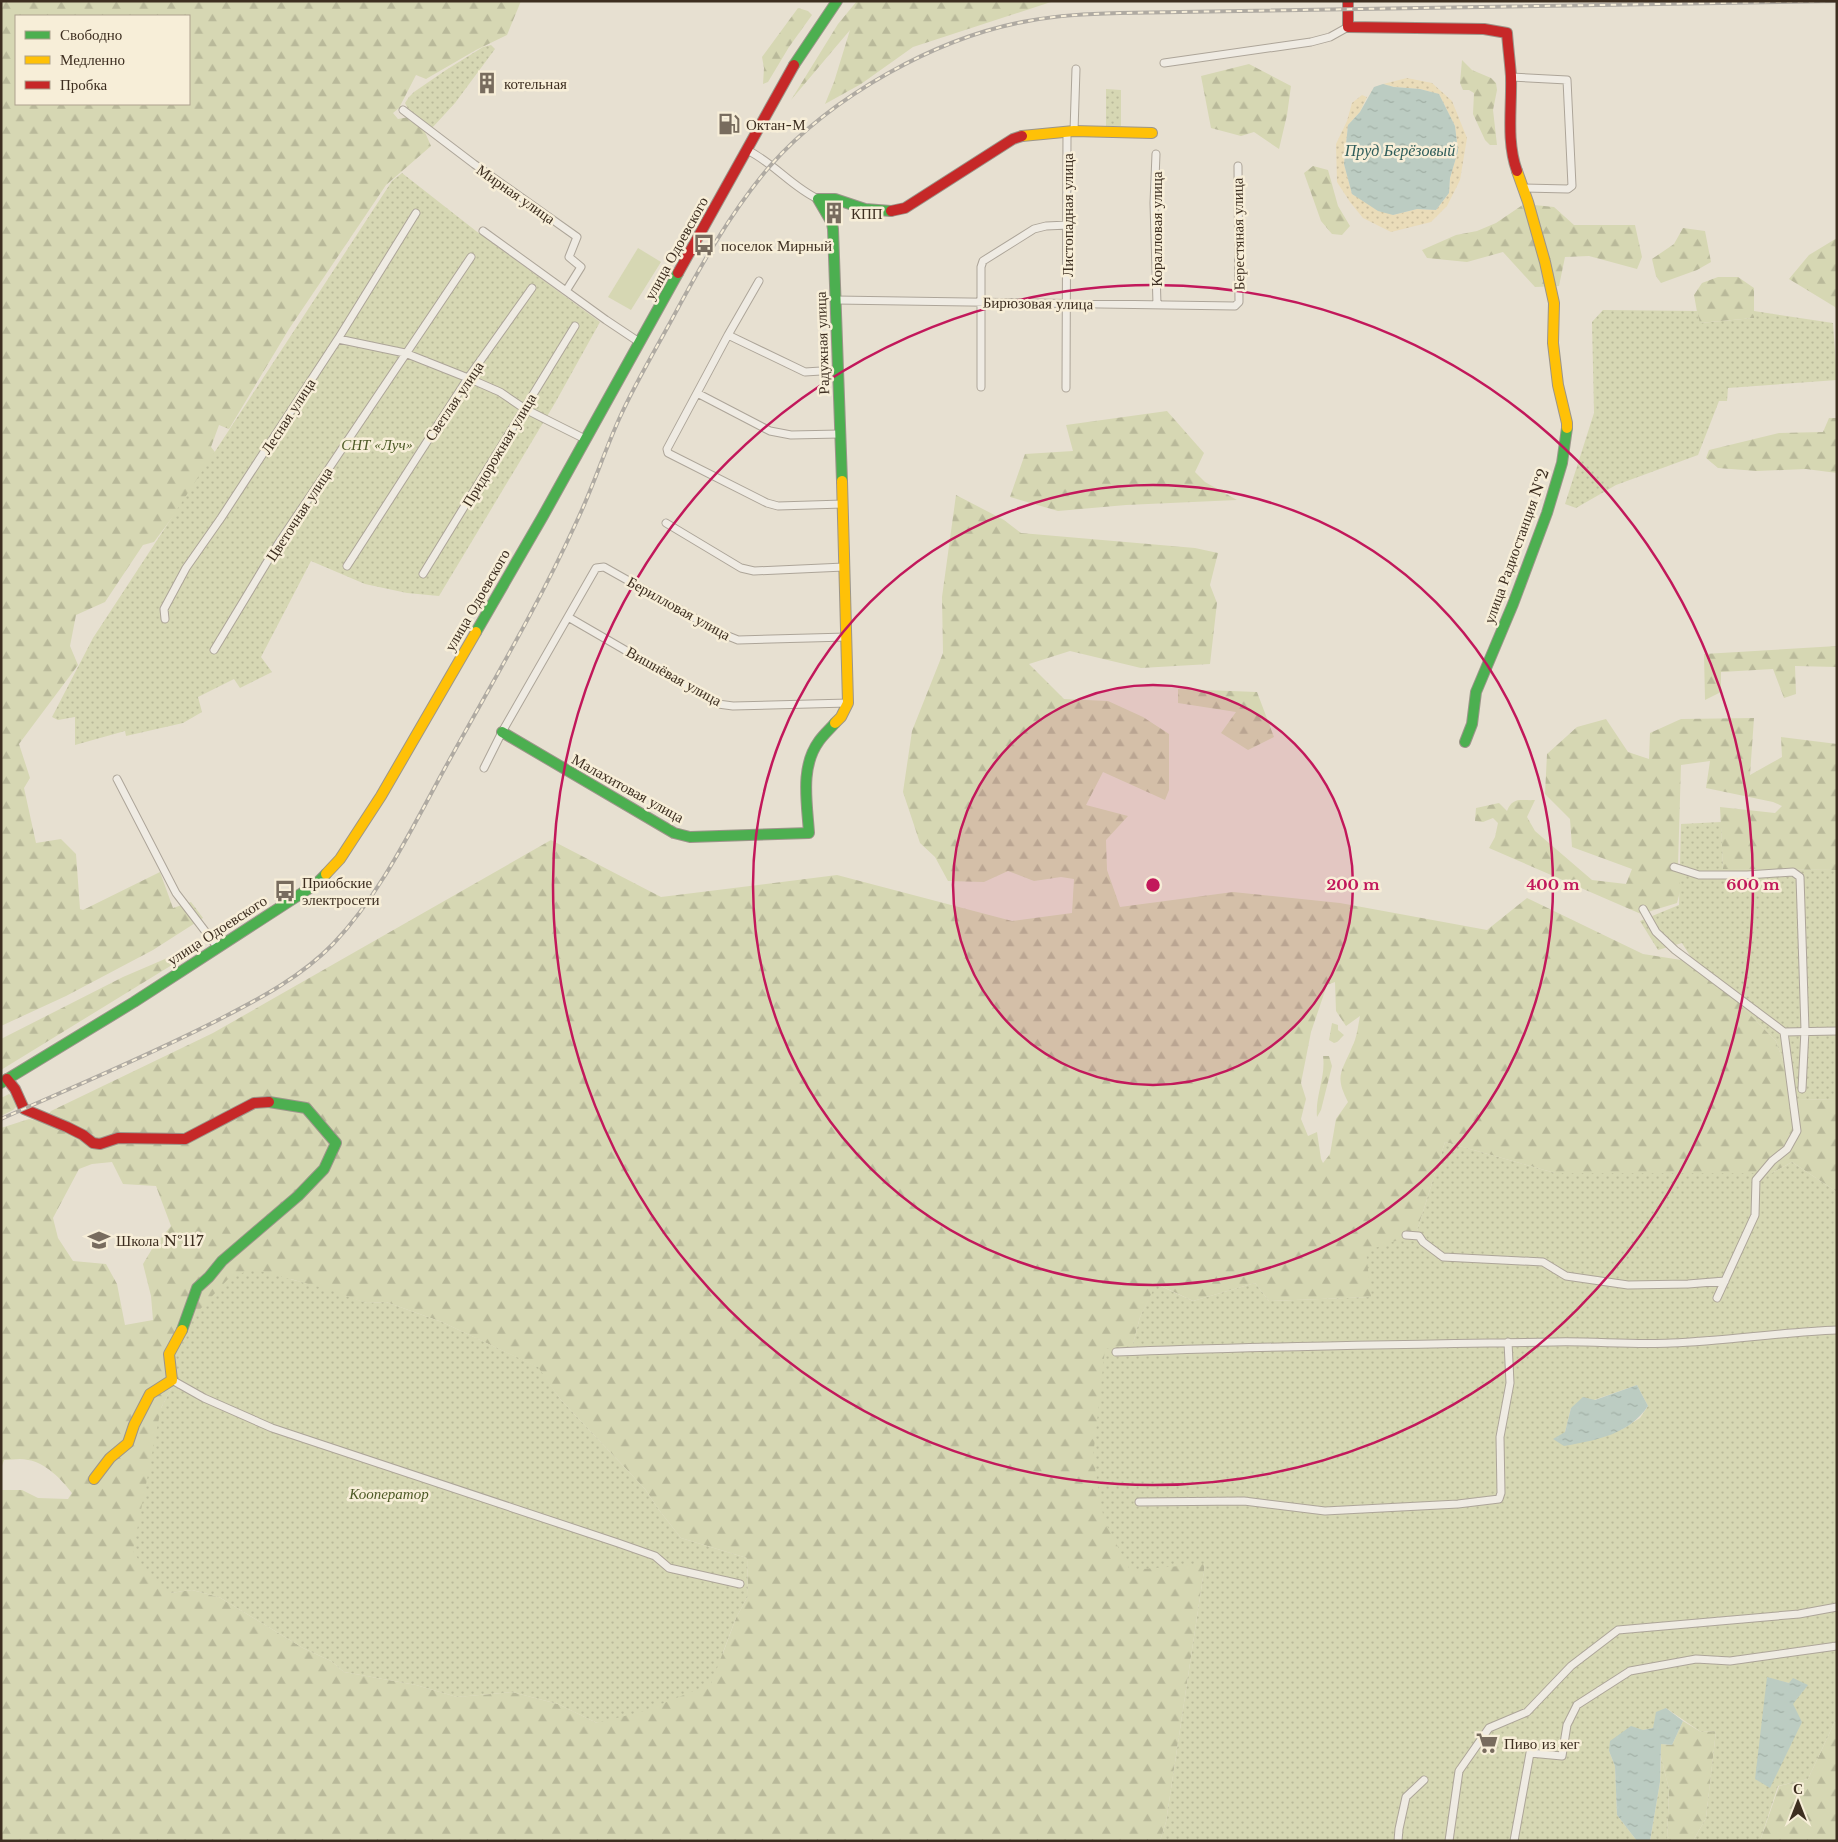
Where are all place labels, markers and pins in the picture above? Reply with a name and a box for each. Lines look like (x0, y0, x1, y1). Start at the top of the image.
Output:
building icon: котельная (474, 70, 500, 96)
place label: котельная (504, 74, 567, 93)
fuel station icon: Октан-М (716, 111, 742, 137)
place label: Октан-М (746, 115, 806, 134)
building icon: КПП (821, 200, 847, 226)
place label: КПП (851, 204, 883, 223)
bus stop icon: поселок Мирный (691, 232, 717, 258)
place label: поселок Мирный (721, 236, 832, 255)
place label: Приобские электросети (302, 873, 380, 909)
centre of rings (1144, 876, 1162, 894)
bus stop icon: Приобские электросети (272, 878, 298, 904)
school or university icon: Школа №117 (86, 1227, 112, 1253)
place label: Школа №117 (116, 1231, 204, 1250)
supermarket icon: Пиво из кег (1474, 1730, 1500, 1756)
place label: Пиво из кег (1504, 1734, 1580, 1753)

